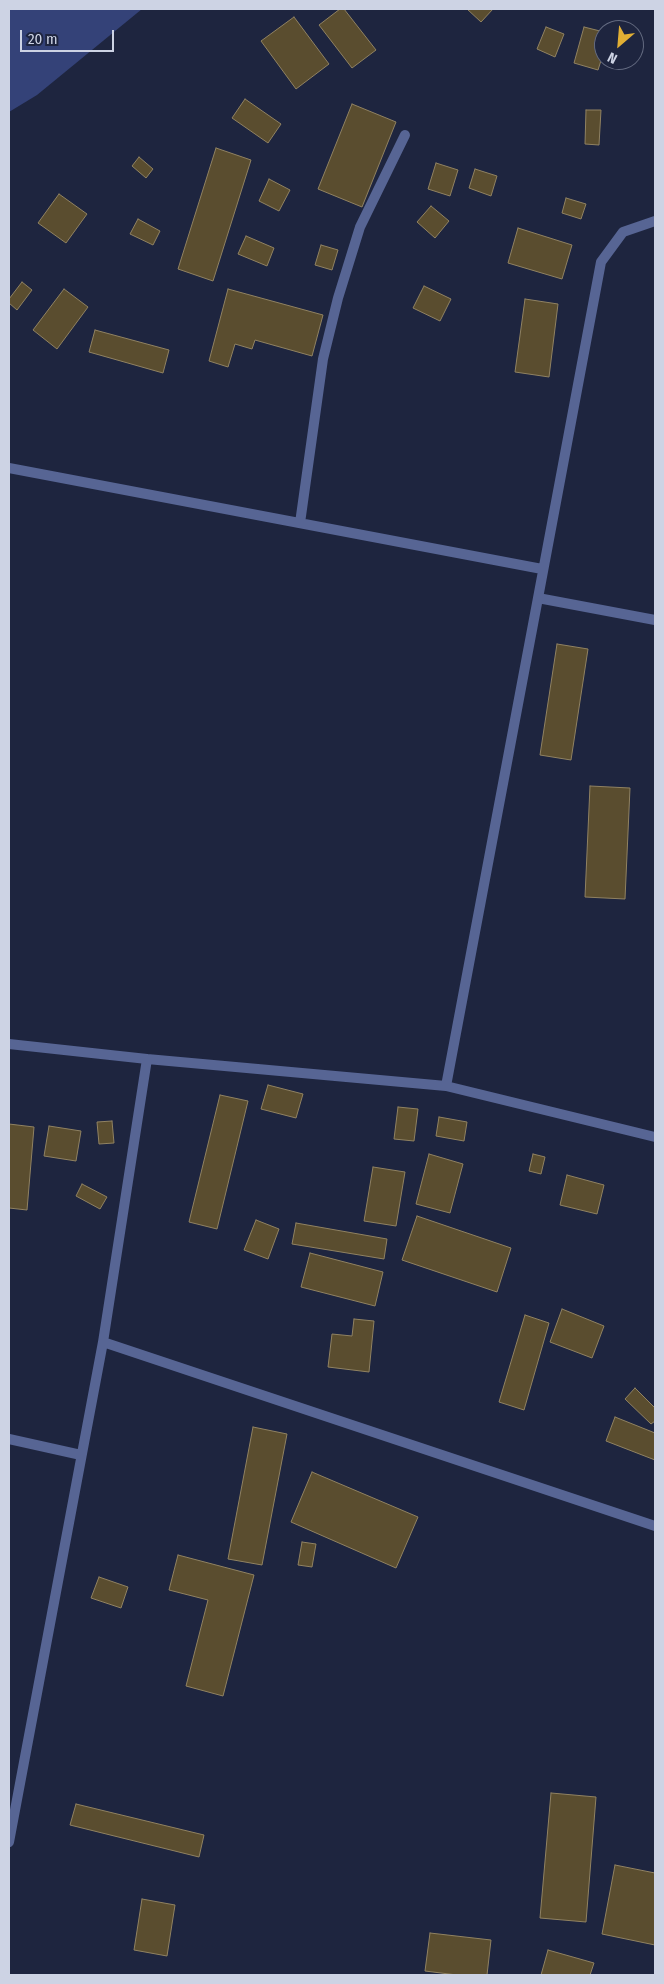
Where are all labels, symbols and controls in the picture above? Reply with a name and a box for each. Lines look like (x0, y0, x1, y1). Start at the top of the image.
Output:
scale bar (22, 20, 116, 52)
north arrow (594, 20, 644, 70)
text: 20 m (28, 30, 58, 48)
text: N (605, 48, 620, 67)

